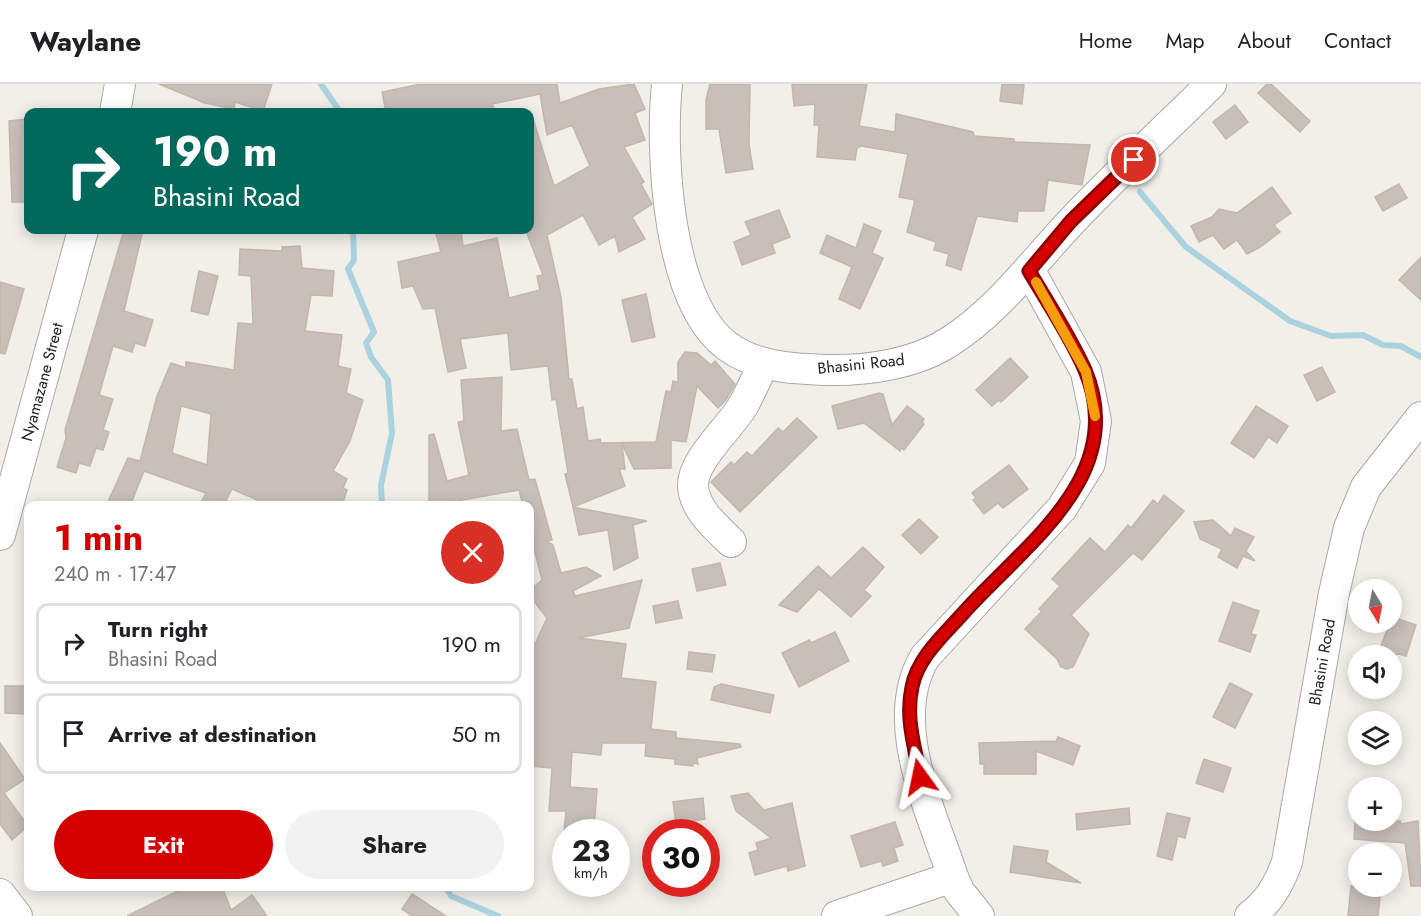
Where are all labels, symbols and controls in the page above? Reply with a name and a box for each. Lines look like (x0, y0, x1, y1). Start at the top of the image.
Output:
text: Waylane (30, 21, 141, 62)
text: Home (1079, 26, 1132, 56)
text: Map (1165, 26, 1205, 56)
text: About (1238, 26, 1291, 56)
text: Contact (1324, 26, 1391, 56)
text: 190 m (153, 121, 277, 182)
icon: right (54, 132, 132, 210)
pin (1108, 134, 1159, 185)
icon: arrive (1117, 143, 1150, 176)
text: Bhasini Road (153, 177, 301, 216)
street label: Nyamazane Street (15, 320, 69, 444)
street label: Bhasini Road (816, 348, 906, 380)
text: 1 min (54, 511, 143, 563)
button: close (441, 521, 504, 584)
text: 240 m · 17:47 (54, 560, 176, 589)
north arrow (1348, 579, 1402, 633)
map controls (1348, 579, 1402, 897)
text: Turn right (108, 613, 208, 645)
street label: Bhasini Road (1303, 617, 1341, 707)
icon: right (57, 627, 90, 660)
text: 190 m (441, 628, 501, 660)
text: Bhasini Road (108, 645, 217, 674)
button: sound (1348, 645, 1402, 699)
button: layers (1348, 711, 1402, 765)
icon: arrive (57, 717, 90, 750)
text: Arrive at destination (108, 718, 317, 750)
text: 50 m (452, 718, 501, 750)
position arrow (888, 745, 952, 809)
button: + (1348, 777, 1402, 831)
button: Exit (54, 810, 273, 879)
button: Share (285, 810, 504, 879)
speed limit sign: 30 (642, 819, 720, 897)
text: 23 (572, 829, 610, 872)
button: − (1348, 843, 1402, 897)
text: km/h (574, 862, 608, 884)

